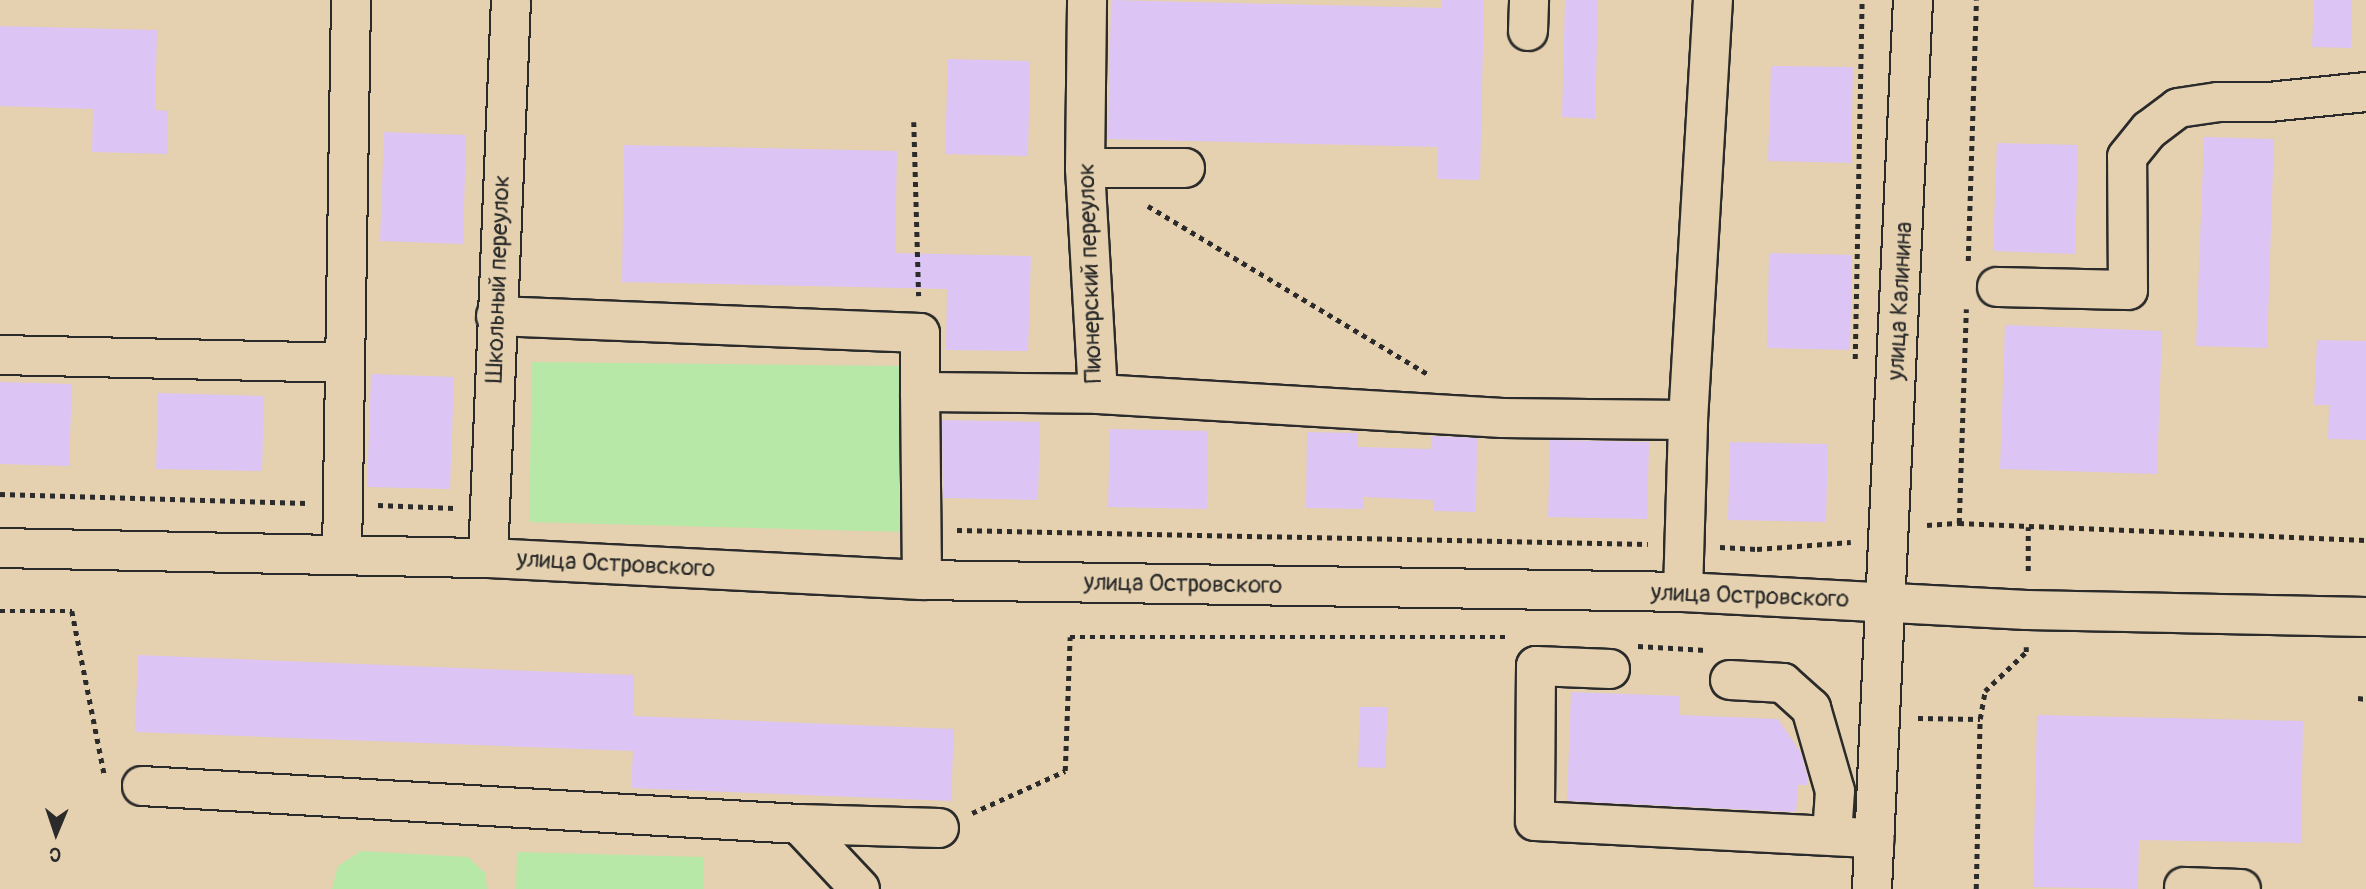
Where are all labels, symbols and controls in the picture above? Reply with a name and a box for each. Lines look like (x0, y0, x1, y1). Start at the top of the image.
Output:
street label: Пионерский переулок (1072, 162, 1108, 384)
street label: Школьный переулок (480, 175, 516, 383)
street label: улица Калинина (1881, 221, 1919, 381)
street label: улица Островского (516, 544, 716, 584)
street label: улица Островского (1084, 568, 1282, 600)
street label: улица Островского (1650, 578, 1850, 614)
north arrow (21, 798, 91, 868)
text: С (49, 842, 62, 866)

